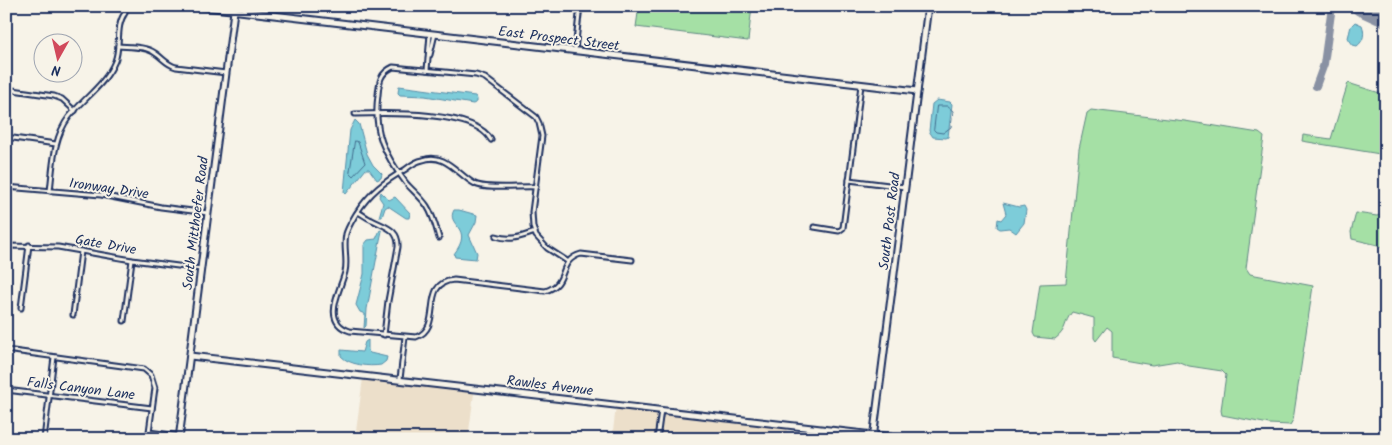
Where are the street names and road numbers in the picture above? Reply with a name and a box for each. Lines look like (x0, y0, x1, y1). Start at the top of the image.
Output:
street label: East Prospect Street (497, 21, 621, 57)
street label: South Mitthoefer Road (177, 154, 215, 291)
street label: South Post Road (873, 170, 907, 271)
street label: Ironway Drive (68, 173, 151, 206)
street label: Gate Drive (74, 229, 139, 261)
street label: Rawles Avenue (506, 370, 595, 402)
street label: Falls Canyon Lane (26, 371, 137, 407)

